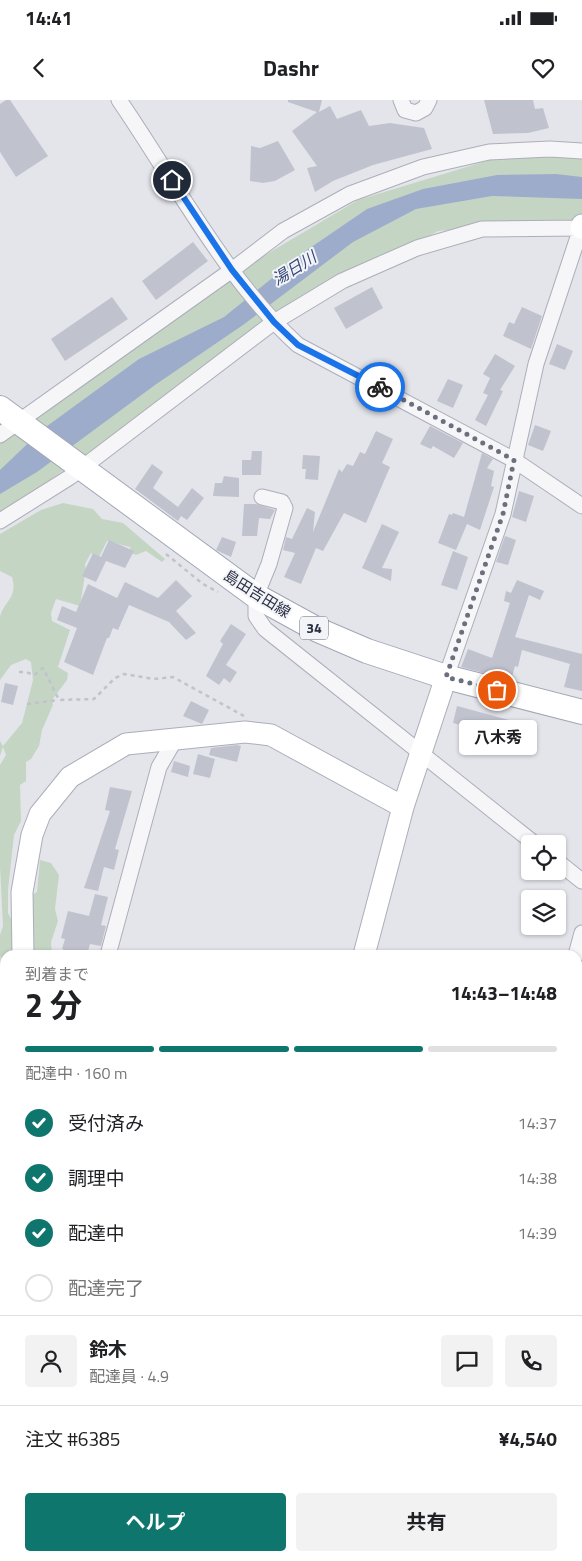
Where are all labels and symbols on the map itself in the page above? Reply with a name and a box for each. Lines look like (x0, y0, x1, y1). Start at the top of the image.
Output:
pin (151, 159, 193, 201)
water label: 湯日川 (267, 244, 322, 291)
courier (355, 362, 405, 412)
street label: 島田吉田線 (219, 564, 295, 623)
road number: 34 (300, 616, 328, 640)
pin (476, 669, 518, 711)
callout: 八木秀 (458, 720, 536, 755)

